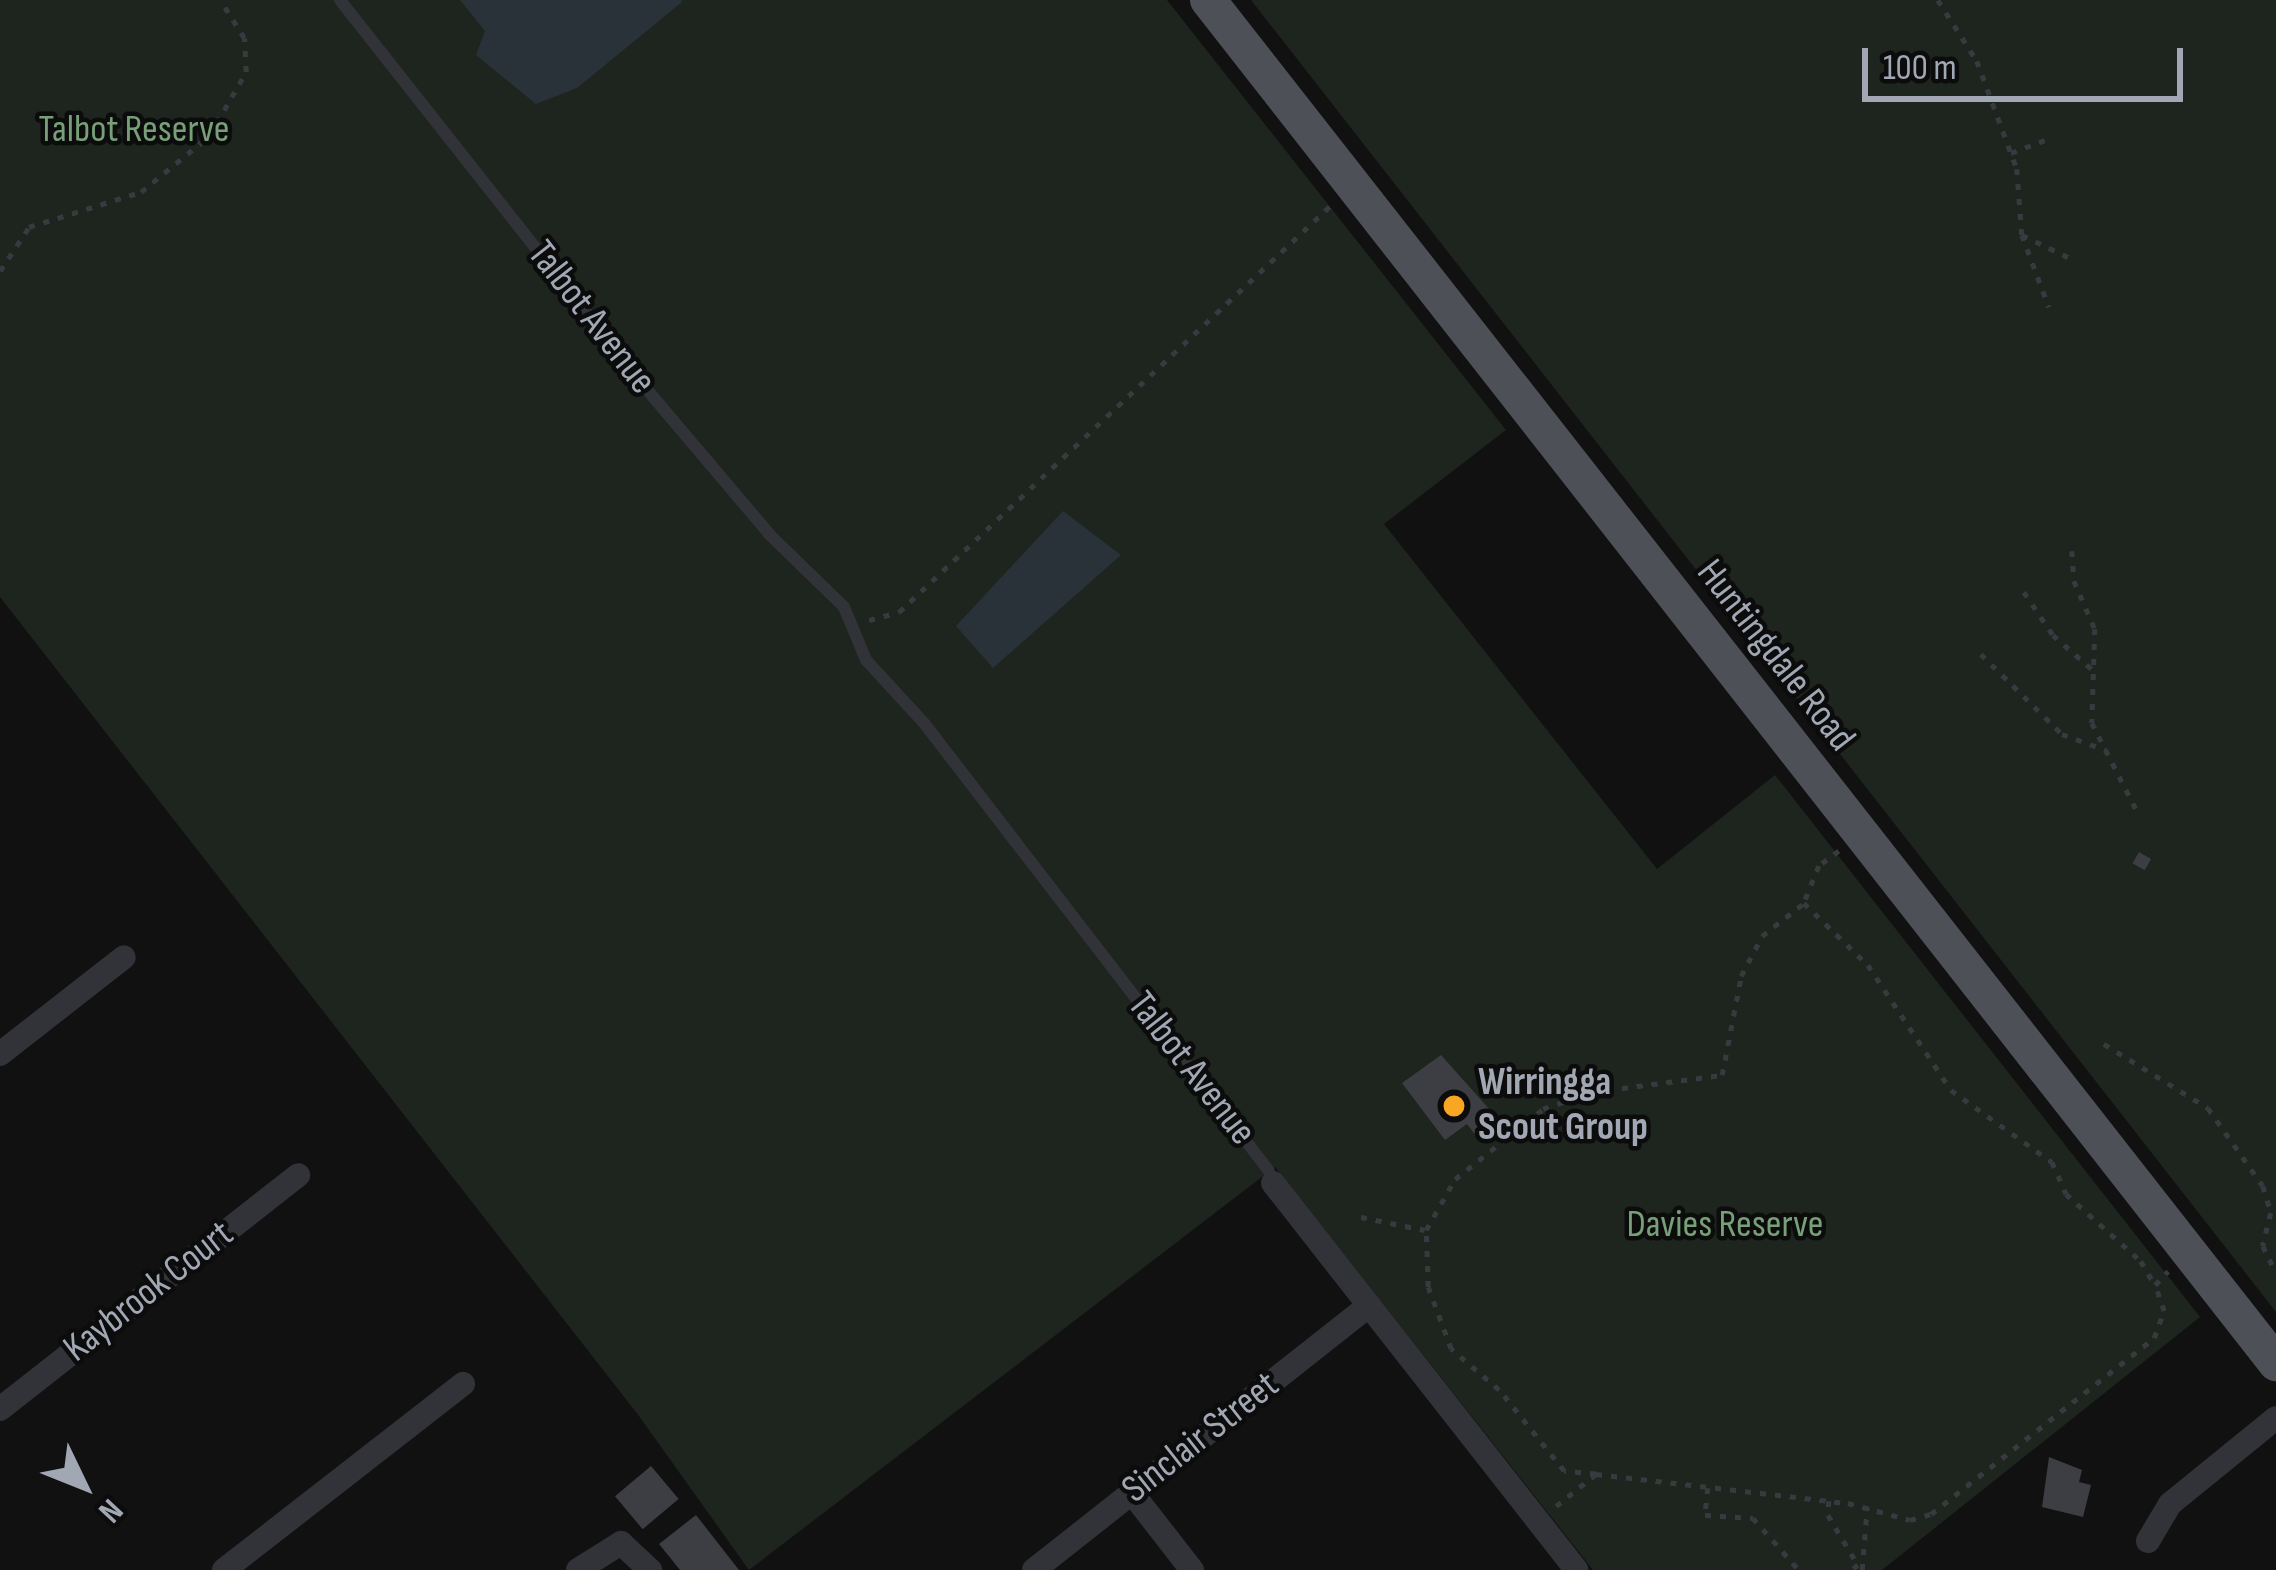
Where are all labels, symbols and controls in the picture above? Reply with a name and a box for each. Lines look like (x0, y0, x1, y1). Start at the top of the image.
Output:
scale bar (1868, 24, 2189, 98)
text: 100 m (1883, 47, 1957, 90)
park label: Talbot Reserve (39, 107, 229, 153)
street label: Talbot Avenue (517, 232, 665, 404)
street label: Huntingdale Road (1686, 551, 1864, 761)
street label: Talbot Avenue (1117, 983, 1265, 1155)
place label: Wirringga Scout Group (1478, 1061, 1648, 1152)
marker: Wirringga Scout Group (1441, 1093, 1467, 1119)
park label: Davies Reserve (1627, 1202, 1823, 1248)
street label: Kaybrook Court (55, 1211, 243, 1373)
street label: Sinclair Street (1114, 1362, 1288, 1514)
north arrow (24, 1426, 144, 1546)
text: N (90, 1490, 131, 1531)

